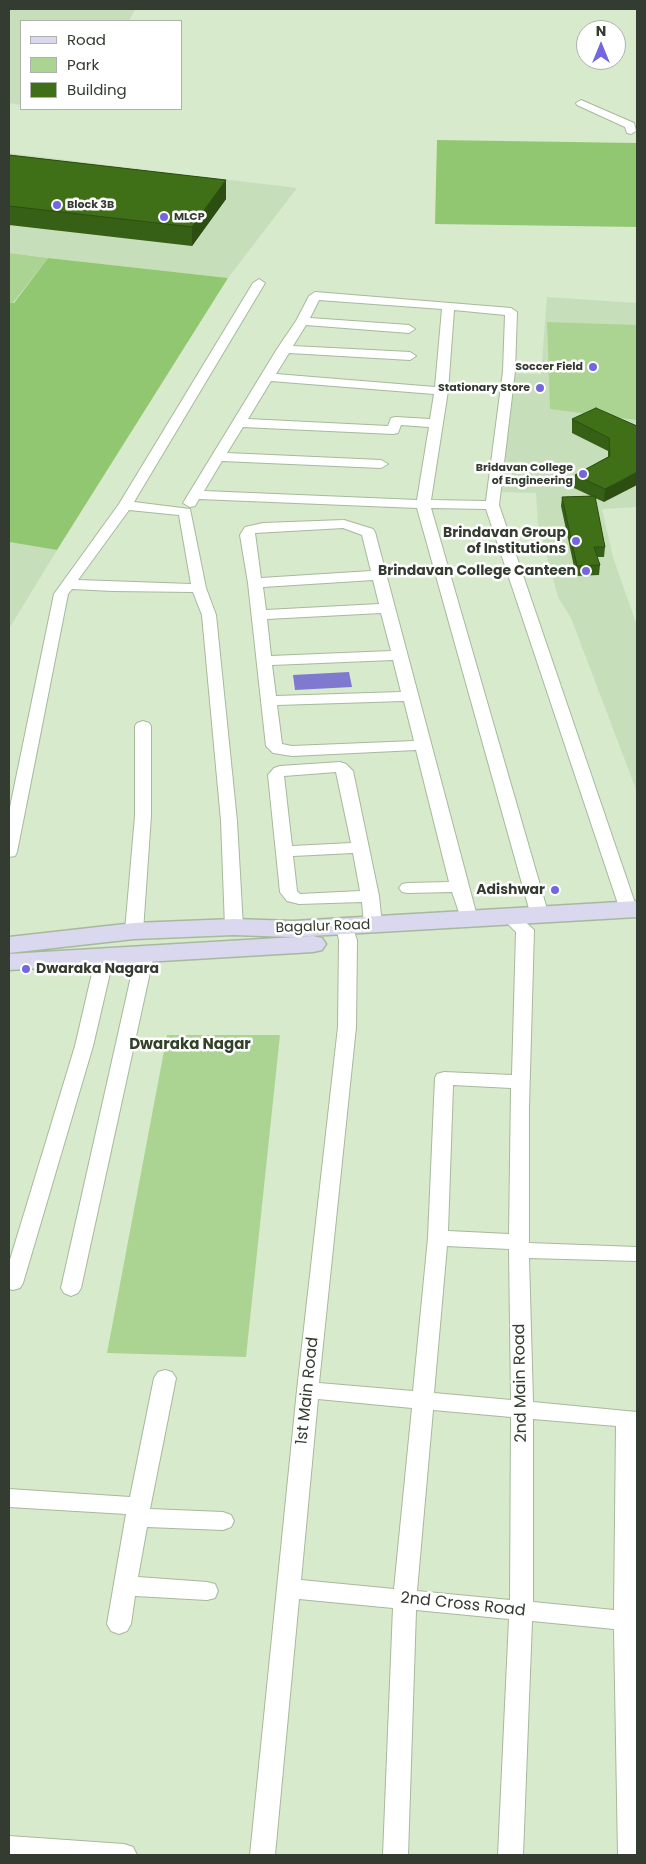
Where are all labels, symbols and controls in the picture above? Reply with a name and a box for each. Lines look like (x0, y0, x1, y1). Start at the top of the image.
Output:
legend (20, 20, 182, 110)
north arrow (576, 20, 626, 70)
text: N (596, 21, 606, 41)
text: Road (67, 29, 106, 50)
text: Park (67, 54, 99, 75)
text: Building (67, 79, 127, 100)
place label: Block 3B (67, 198, 114, 212)
marker: Block 3B (51, 199, 63, 211)
place label: MLCP (174, 210, 205, 224)
marker: MLCP (158, 211, 170, 223)
place label: Soccer Field (515, 360, 583, 374)
marker: Soccer Field (587, 361, 599, 373)
place label: Stationary Store (438, 381, 530, 395)
marker: Stationary Store (534, 382, 546, 394)
place label: Bridavan College of Engineering (476, 461, 573, 487)
marker: Bridavan College of Engineering (577, 468, 589, 480)
place label: Brindavan Group of Institutions (443, 525, 566, 558)
marker: Brindavan Group of Institutions (570, 535, 582, 547)
place label: Brindavan College Canteen (378, 563, 576, 579)
marker: Brindavan College Canteen (580, 565, 592, 577)
place label: Adishwar (476, 882, 545, 898)
marker: Adishwar (549, 884, 561, 896)
street label: Bagalur Road (275, 917, 371, 937)
place label: Dwaraka Nagara (36, 961, 159, 977)
marker: Dwaraka Nagara (20, 963, 32, 975)
district label: Dwaraka Nagar (129, 1036, 251, 1054)
street label: 2nd Main Road (510, 1323, 532, 1443)
street label: 1st Main Road (293, 1336, 323, 1446)
street label: 2nd Cross Road (400, 1589, 526, 1621)

